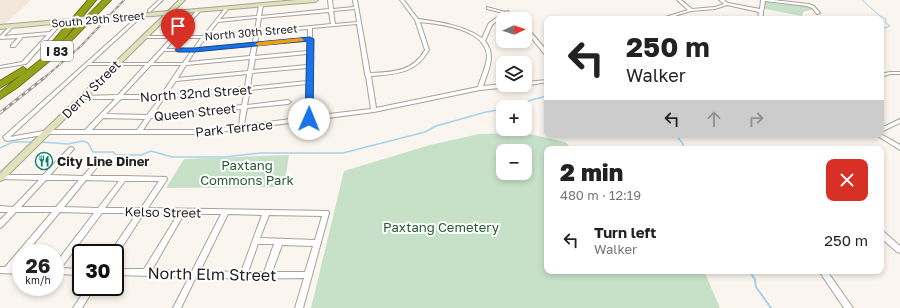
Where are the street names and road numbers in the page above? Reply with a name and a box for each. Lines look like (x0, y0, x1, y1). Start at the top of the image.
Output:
street label: South 29th Street (51, 8, 145, 30)
street label: North 30th Street (204, 21, 298, 43)
road number: I 83 (41, 41, 73, 61)
street label: Derry Street (58, 56, 124, 122)
street label: North 32nd Street (139, 81, 253, 105)
street label: Queen Street (153, 100, 237, 124)
street label: Park Terrace (194, 116, 274, 140)
street label: Kelso Street (124, 203, 202, 221)
street label: North Elm Street (147, 263, 277, 285)

